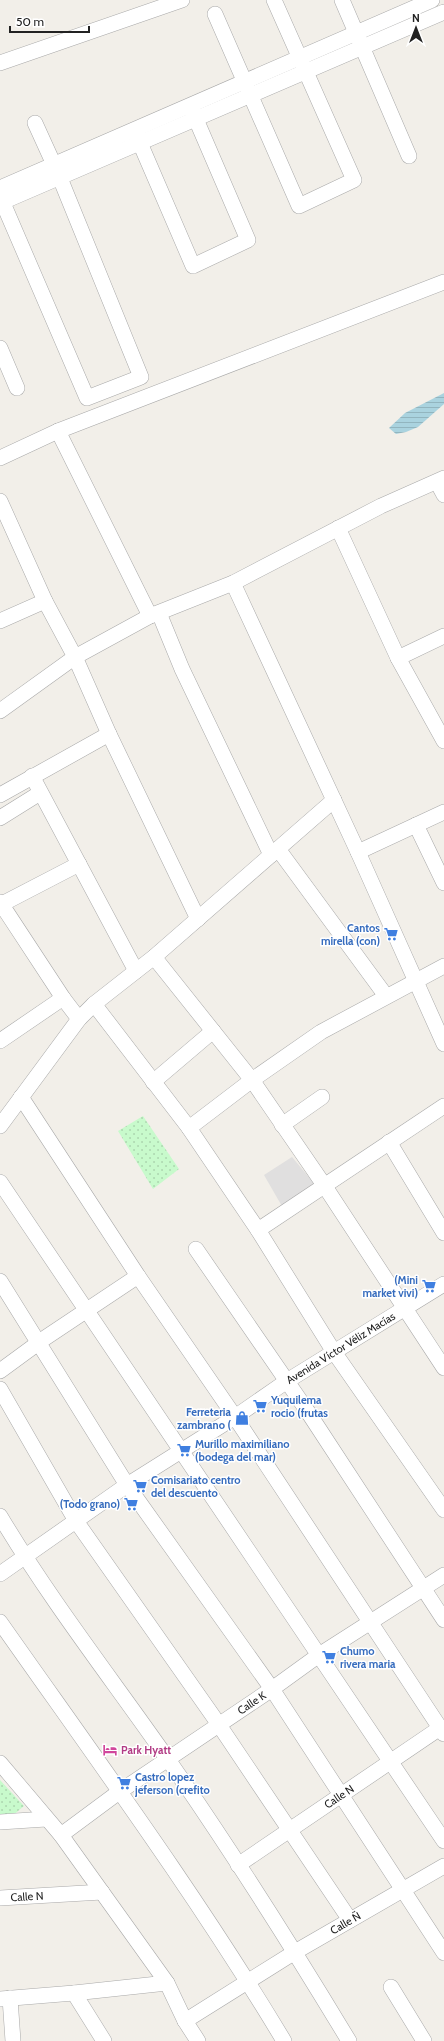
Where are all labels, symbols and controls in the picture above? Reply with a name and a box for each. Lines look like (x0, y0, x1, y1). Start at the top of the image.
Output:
scale bar (10, 8, 89, 34)
north arrow (396, 8, 436, 48)
text: N (412, 11, 420, 25)
text: 50 m (16, 14, 44, 29)
place label: Cantos mirella (con) (321, 921, 380, 948)
supermarket icon: Cantos mirella (con) (383, 926, 399, 942)
place label: (Mini market vivi) (363, 1273, 418, 1300)
supermarket icon: (Mini market vivi) (421, 1278, 437, 1294)
street label: Avenida Víctor Véliz Macías (284, 1309, 398, 1387)
place label: Yuquilema rocio (frutas (270, 1393, 328, 1420)
supermarket icon: Yuquilema rocio (frutas (252, 1398, 268, 1414)
place label: Ferreteria zambrano ( (177, 1405, 232, 1432)
shop icon: Ferreteria zambrano ( (234, 1410, 250, 1426)
place label: Murillo maximiliano (bodega del mar) (195, 1437, 289, 1464)
supermarket icon: Murillo maximiliano (bodega del mar) (176, 1442, 192, 1458)
place label: Comisariato centro del descuento (151, 1473, 241, 1500)
supermarket icon: Comisariato centro del descuento (132, 1478, 148, 1494)
supermarket icon: (Todo grano) (123, 1496, 139, 1512)
place label: (Todo grano) (60, 1497, 120, 1511)
place label: Chumo rivera maria (340, 1644, 396, 1671)
supermarket icon: Chumo rivera maria (321, 1649, 337, 1665)
street label: Calle K (235, 1688, 269, 1717)
hotel icon: Park Hyatt (102, 1742, 118, 1758)
place label: Park Hyatt (121, 1743, 171, 1757)
place label: Castro lopez jeferson (crefito (134, 1770, 210, 1797)
supermarket icon: Castro lopez jeferson (crefito (116, 1775, 132, 1791)
street label: Calle N (321, 1781, 357, 1812)
street label: Calle N (10, 1888, 44, 1904)
street label: Calle Ñ (328, 1909, 363, 1937)

